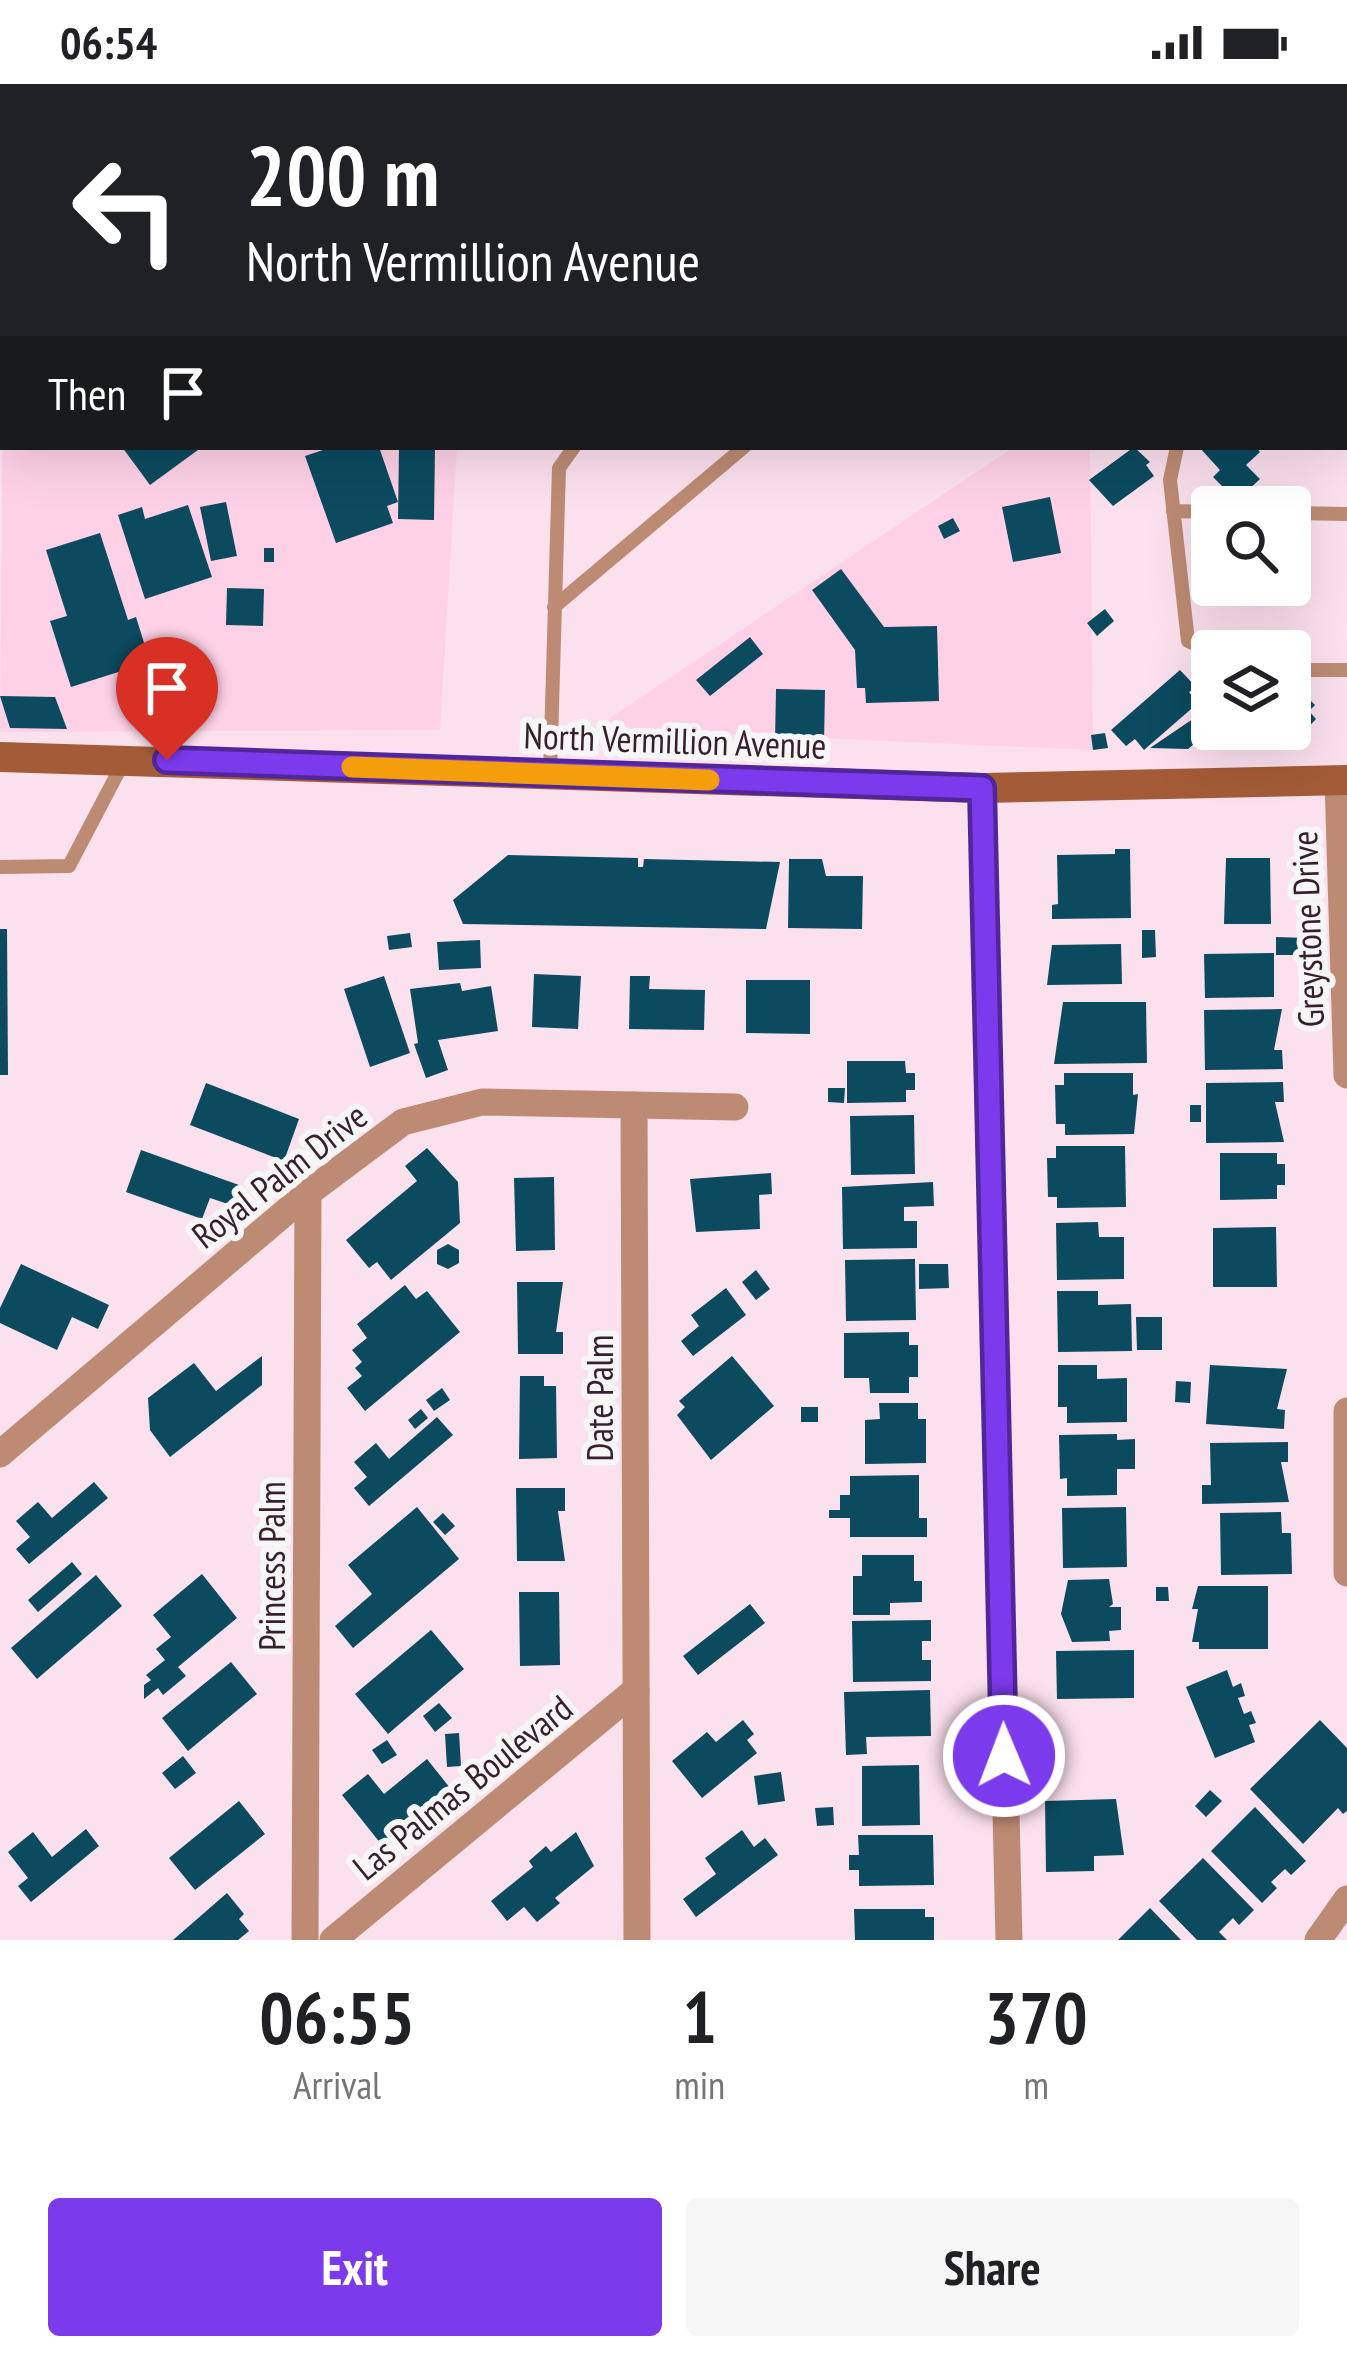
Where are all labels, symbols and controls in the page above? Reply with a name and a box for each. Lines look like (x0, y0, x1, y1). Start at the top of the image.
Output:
text: 06:54 (60, 13, 157, 71)
text: 200 m (246, 120, 439, 229)
icon: left (48, 132, 204, 288)
text: North Vermillion Avenue (246, 226, 700, 296)
icon: arrive (150, 360, 216, 426)
text: Then (48, 364, 126, 422)
map controls (1191, 486, 1311, 750)
button: search (1191, 486, 1311, 606)
button: layers (1191, 630, 1311, 750)
pin (116, 637, 218, 760)
icon: arrive (134, 655, 200, 721)
street label: North Vermillion Avenue (523, 711, 827, 769)
street label: Greystone Drive (1280, 830, 1334, 1028)
street label: Royal Palm Drive (182, 1092, 376, 1258)
street label: Date Palm (576, 1335, 623, 1461)
street label: Princess Palm (248, 1481, 295, 1651)
street label: Las Palmas Boulevard (343, 1684, 581, 1890)
position arrow (941, 1693, 1067, 1819)
text: 06:55 (259, 1970, 415, 2063)
text: 1 (683, 1970, 717, 2063)
text: 370 (984, 1970, 1088, 2063)
text: Arrival (293, 2059, 381, 2110)
text: min (674, 2059, 725, 2110)
text: m (1023, 2059, 1049, 2110)
button: Exit (48, 2198, 662, 2336)
button: Share (686, 2198, 1299, 2336)

